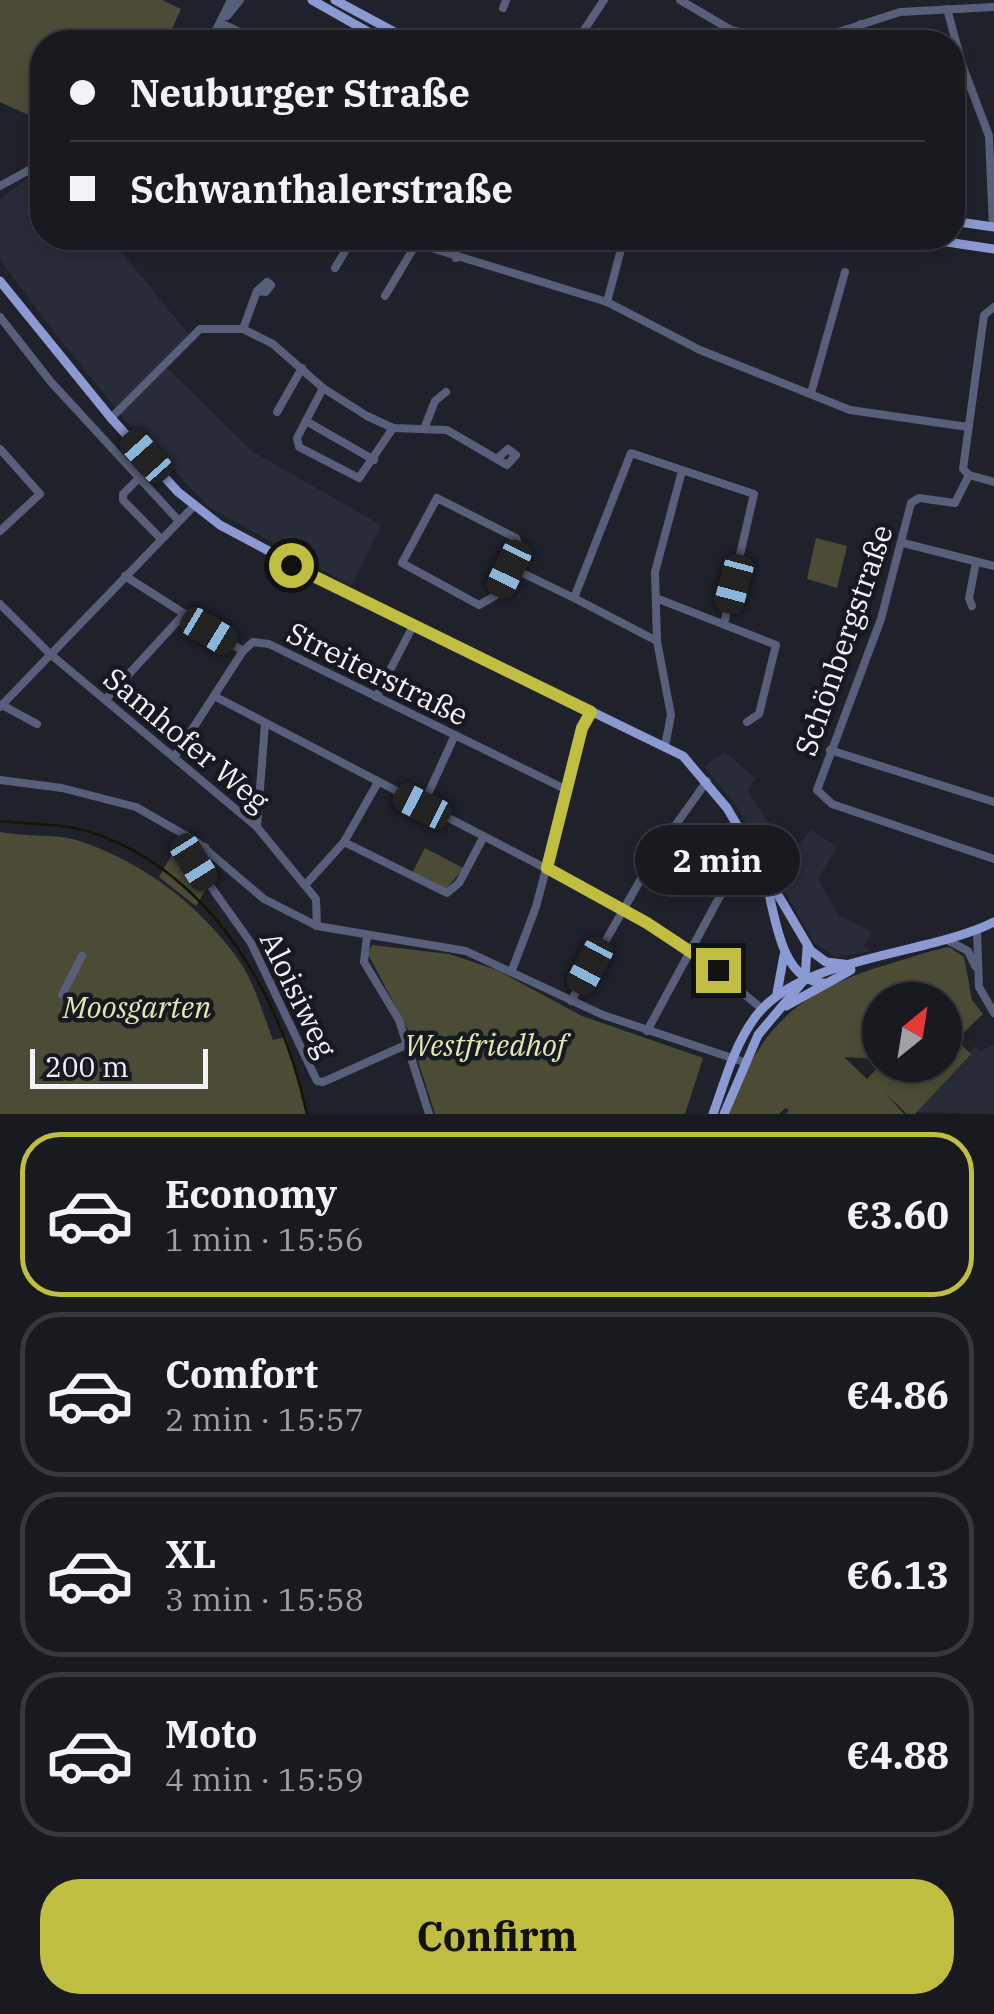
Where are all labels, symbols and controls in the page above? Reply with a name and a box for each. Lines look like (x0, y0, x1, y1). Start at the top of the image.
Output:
text: Neuburger Straße (130, 68, 470, 117)
text: Schwanthalerstraße (130, 164, 513, 213)
car (115, 424, 177, 488)
street label: Schönbergstraße (785, 519, 901, 761)
car (482, 535, 536, 603)
route start (269, 543, 314, 588)
car (712, 551, 756, 617)
car (176, 603, 242, 659)
street label: Streiterstraße (281, 612, 475, 734)
street label: Samhofer Weg (96, 658, 278, 820)
car (388, 779, 456, 833)
callout: 2 min (636, 825, 800, 895)
car (165, 829, 223, 895)
text: 2 min (673, 839, 762, 881)
street label: Aloisiweg (252, 925, 346, 1063)
car (563, 932, 617, 1000)
route end (696, 948, 741, 993)
north arrow (862, 982, 962, 1082)
map controls (862, 982, 962, 1082)
park label: Moosgarten (62, 987, 211, 1026)
park label: Westfriedhof (404, 1025, 572, 1064)
scale bar (30, 1044, 208, 1088)
text: 200 m (45, 1048, 129, 1085)
text: Economy (165, 1169, 337, 1218)
icon: car (45, 1170, 135, 1260)
text: €3.60 (846, 1190, 949, 1239)
text: 1 min · 15:56 (165, 1218, 364, 1260)
text: Comfort (165, 1349, 318, 1398)
icon: car (45, 1350, 135, 1440)
text: €4.86 (846, 1370, 949, 1419)
text: 2 min · 15:57 (165, 1398, 364, 1440)
text: XL (165, 1529, 216, 1578)
icon: car (45, 1530, 135, 1620)
text: €6.13 (846, 1550, 949, 1599)
text: 3 min · 15:58 (165, 1578, 364, 1620)
text: Moto (165, 1709, 257, 1758)
icon: car (45, 1710, 135, 1800)
text: €4.88 (846, 1730, 949, 1779)
text: 4 min · 15:59 (165, 1758, 364, 1800)
button: Confirm (40, 1879, 954, 1994)

